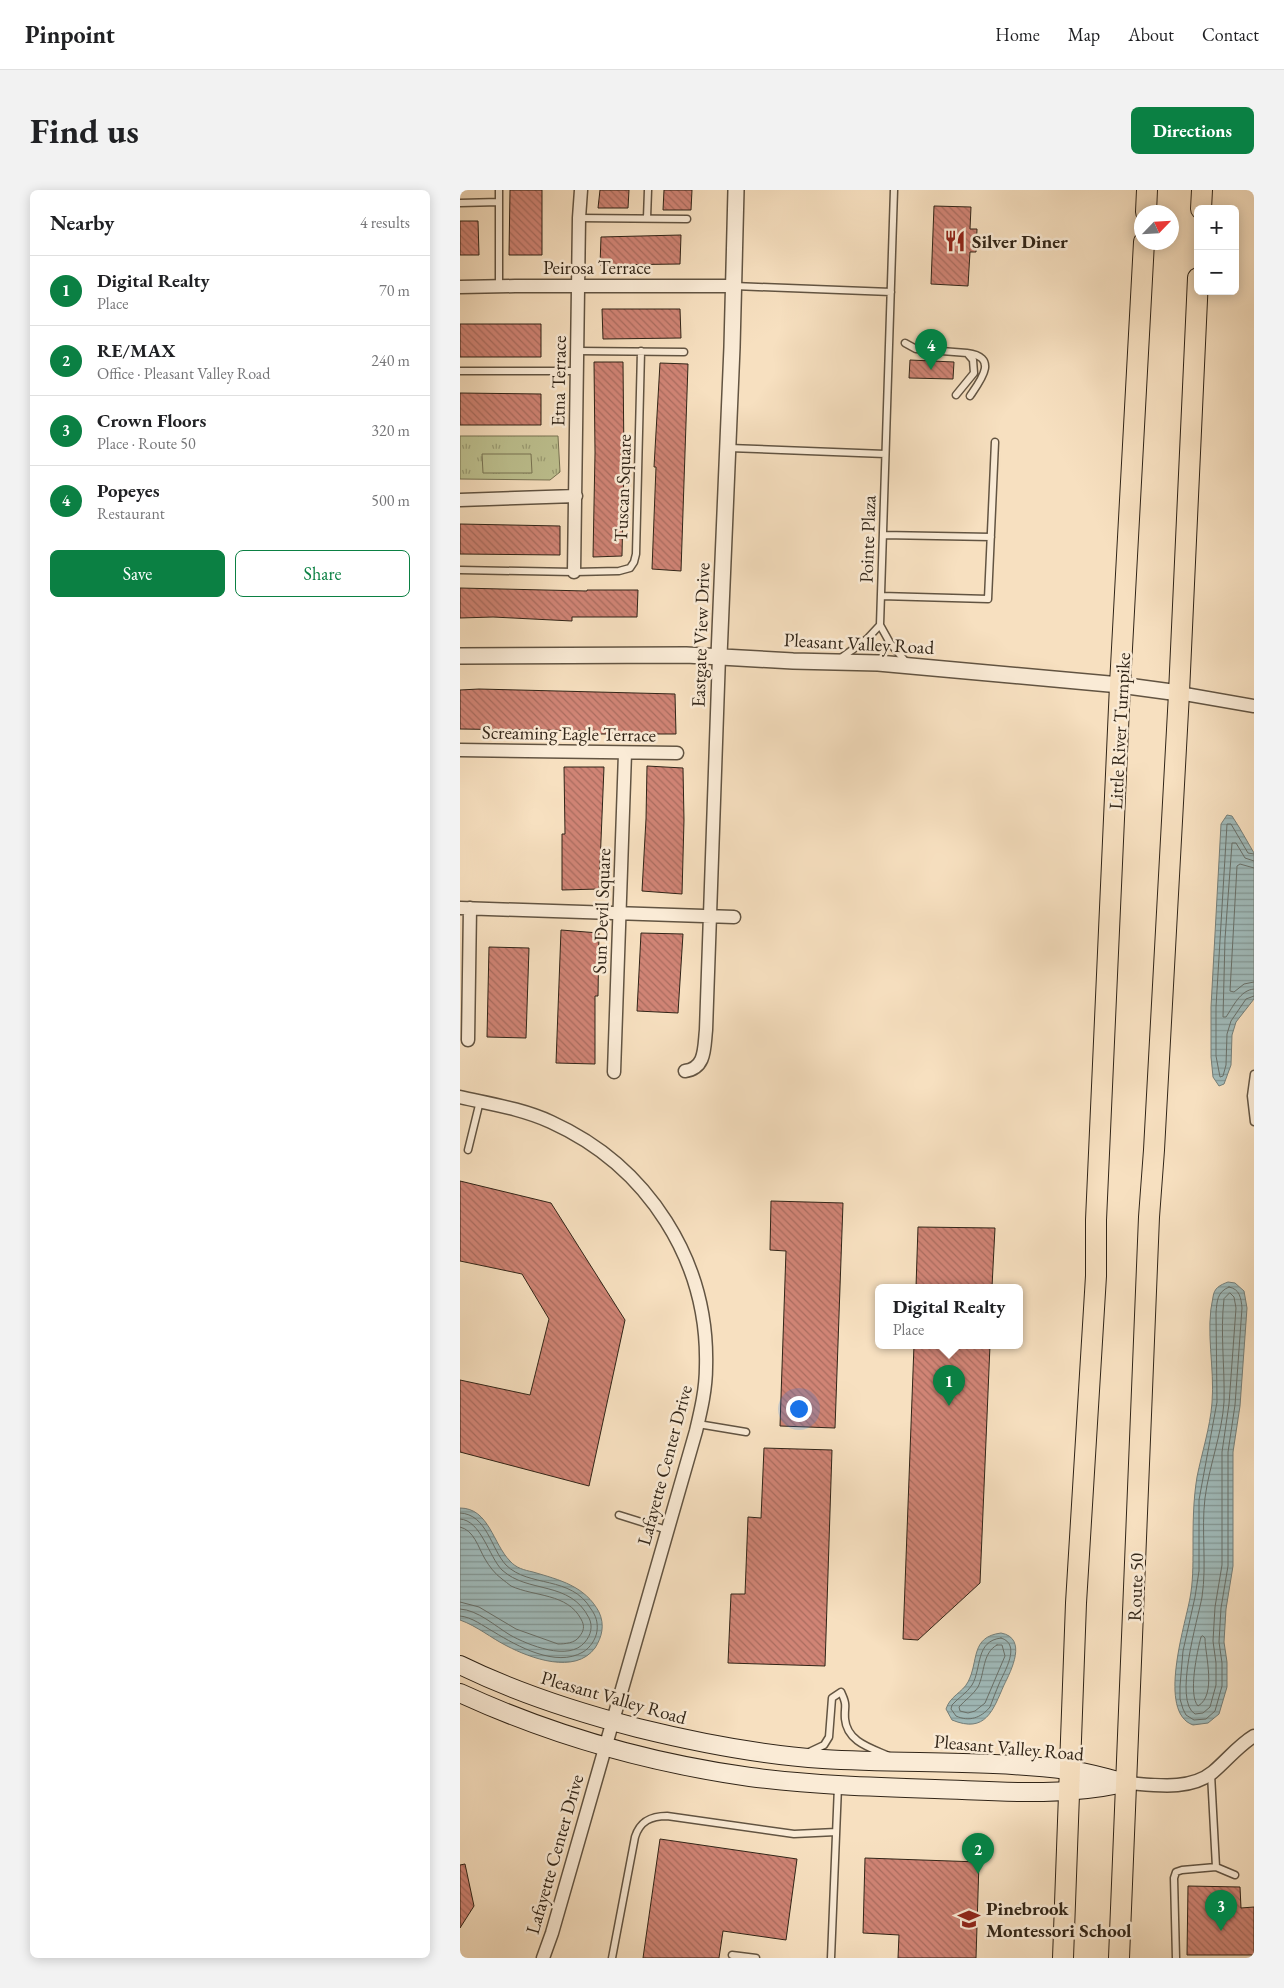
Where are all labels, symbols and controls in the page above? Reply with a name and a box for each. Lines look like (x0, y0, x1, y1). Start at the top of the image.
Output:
text: Pinpoint (25, 19, 115, 50)
text: Home (995, 23, 1040, 46)
text: Map (1068, 23, 1100, 46)
text: About (1128, 23, 1174, 46)
text: Contact (1202, 23, 1259, 46)
button: Directions (1131, 107, 1254, 154)
text: Find us (30, 108, 139, 153)
north arrow (1134, 205, 1179, 250)
map controls (1194, 205, 1239, 295)
button: + (1194, 205, 1239, 250)
text: Nearby (50, 209, 114, 236)
text: 4 results (360, 212, 410, 233)
restaurant icon: Silver Diner (942, 228, 968, 254)
place label: Silver Diner (972, 229, 1068, 254)
button: − (1194, 250, 1239, 295)
street label: Peirosa Terrace (543, 255, 651, 280)
text: Digital Realty (97, 268, 210, 293)
text: 1 (62, 280, 70, 301)
text: 70 m (379, 280, 410, 301)
text: Place (97, 293, 129, 314)
pin: 4 (915, 329, 947, 370)
street label: Etna Terrace (545, 335, 572, 427)
text: RE/MAX (97, 338, 175, 363)
text: 2 (62, 350, 70, 371)
text: 240 m (371, 350, 410, 371)
text: Office · Pleasant Valley Road (97, 363, 270, 384)
text: Crown Floors (97, 408, 206, 433)
text: 3 (62, 420, 70, 441)
text: 320 m (371, 420, 410, 441)
text: Place · Route 50 (97, 433, 196, 454)
street label: Tuscan Square (608, 434, 637, 542)
text: Popeyes (97, 478, 160, 503)
text: 4 (62, 490, 70, 511)
text: 500 m (371, 490, 410, 511)
street label: Pointe Plaza (853, 494, 882, 583)
text: Restaurant (97, 503, 165, 524)
button: Save (50, 550, 225, 597)
button: Share (235, 550, 410, 597)
street label: Eastgate View Drive (685, 562, 716, 708)
street label: Pleasant Valley Road (783, 627, 935, 660)
street label: Little River Turnpike (1103, 652, 1136, 810)
street label: Screaming Eagle Terrace (482, 719, 656, 748)
street label: Sun Devil Square (587, 848, 616, 974)
popup (875, 1284, 1023, 1349)
text: Digital Realty (893, 1294, 1005, 1319)
text: Place (893, 1319, 924, 1340)
pin: 1 (933, 1365, 965, 1406)
street label: Lafayette Center Drive (631, 1382, 698, 1548)
your location (786, 1396, 812, 1422)
street label: Route 50 (1122, 1552, 1149, 1622)
street label: Pleasant Valley Road (538, 1665, 690, 1730)
street label: Pleasant Valley Road (933, 1728, 1085, 1767)
street label: Lafayette Center Drive (520, 1771, 589, 1937)
pin: 2 (962, 1833, 994, 1874)
pin: 3 (1205, 1890, 1237, 1931)
place label: Pinebrook Montessori School (986, 1896, 1132, 1943)
school or university icon: Pinebrook Montessori School (956, 1906, 982, 1932)

